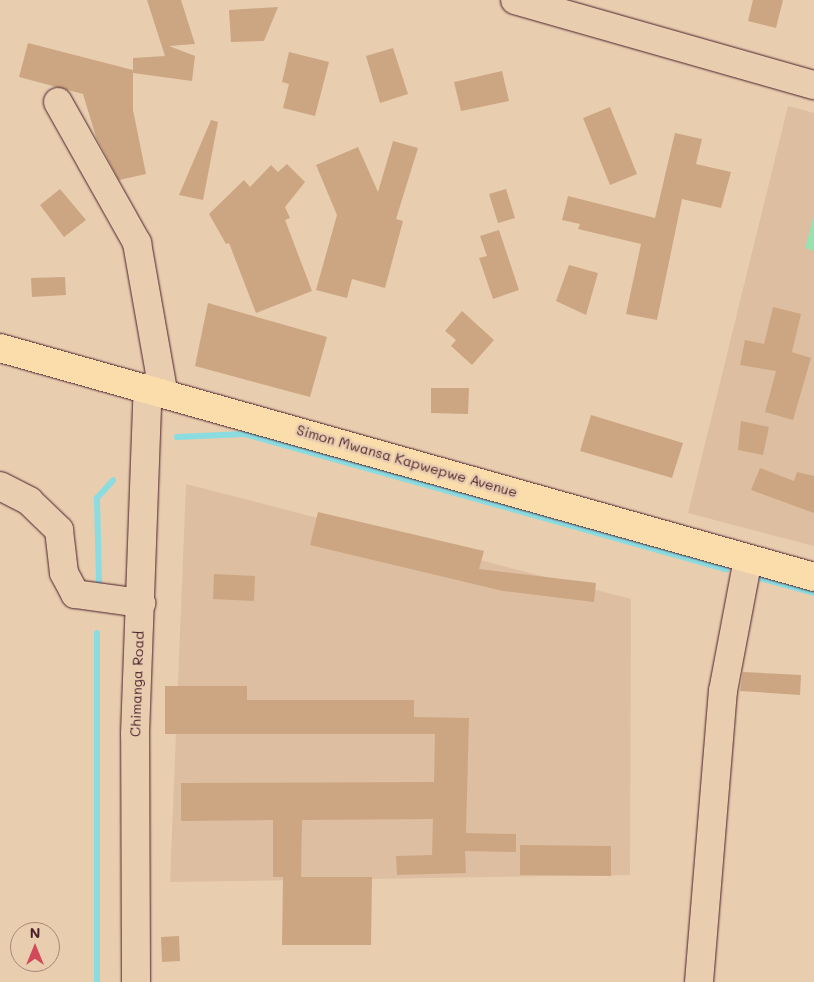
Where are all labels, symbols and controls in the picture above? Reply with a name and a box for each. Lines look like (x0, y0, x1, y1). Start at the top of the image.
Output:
street label: Simon Mwansa Kapwepwe Avenue (295, 421, 519, 501)
street label: Chimanga Road (127, 631, 147, 737)
north arrow (10, 922, 60, 972)
text: N (30, 923, 40, 942)

